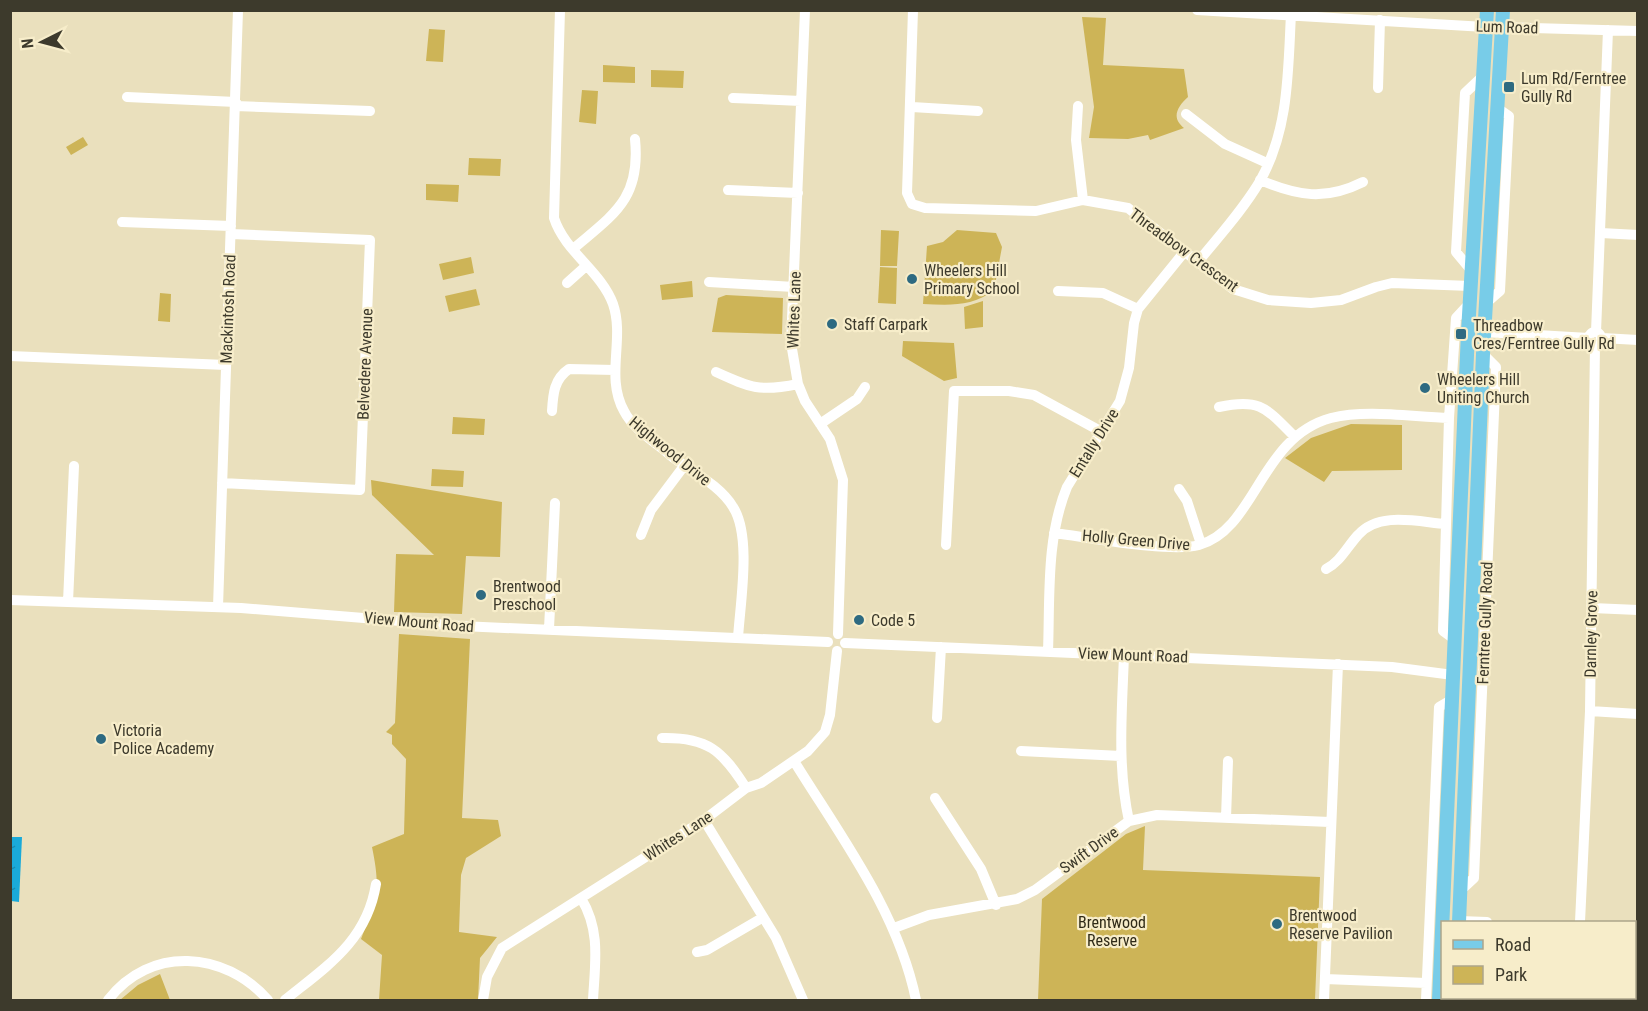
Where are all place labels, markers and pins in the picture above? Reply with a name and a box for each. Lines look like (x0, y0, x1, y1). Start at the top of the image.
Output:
place label: Lum Rd/Ferntree Gully Rd (1521, 69, 1626, 106)
marker: Lum Rd/Ferntree Gully Rd (1502, 80, 1516, 94)
place label: Wheelers Hill Primary School (924, 261, 1020, 298)
marker: Wheelers Hill Primary School (905, 272, 919, 286)
place label: Staff Carpark (844, 315, 929, 334)
place label: Threadbow Cres/Ferntree Gully Rd (1473, 316, 1615, 353)
marker: Staff Carpark (825, 317, 839, 331)
marker: Threadbow Cres/Ferntree Gully Rd (1454, 327, 1468, 341)
place label: Wheelers Hill Uniting Church (1437, 370, 1530, 407)
marker: Wheelers Hill Uniting Church (1418, 381, 1432, 395)
place label: Brentwood Preschool (493, 577, 561, 614)
marker: Brentwood Preschool (474, 588, 488, 602)
place label: Code 5 (871, 611, 915, 630)
marker: Code 5 (852, 613, 866, 627)
place label: Victoria Police Academy (113, 721, 214, 758)
marker: Victoria Police Academy (94, 732, 108, 746)
place label: Brentwood Reserve Pavilion (1289, 906, 1393, 943)
marker: Brentwood Reserve Pavilion (1270, 917, 1284, 931)

